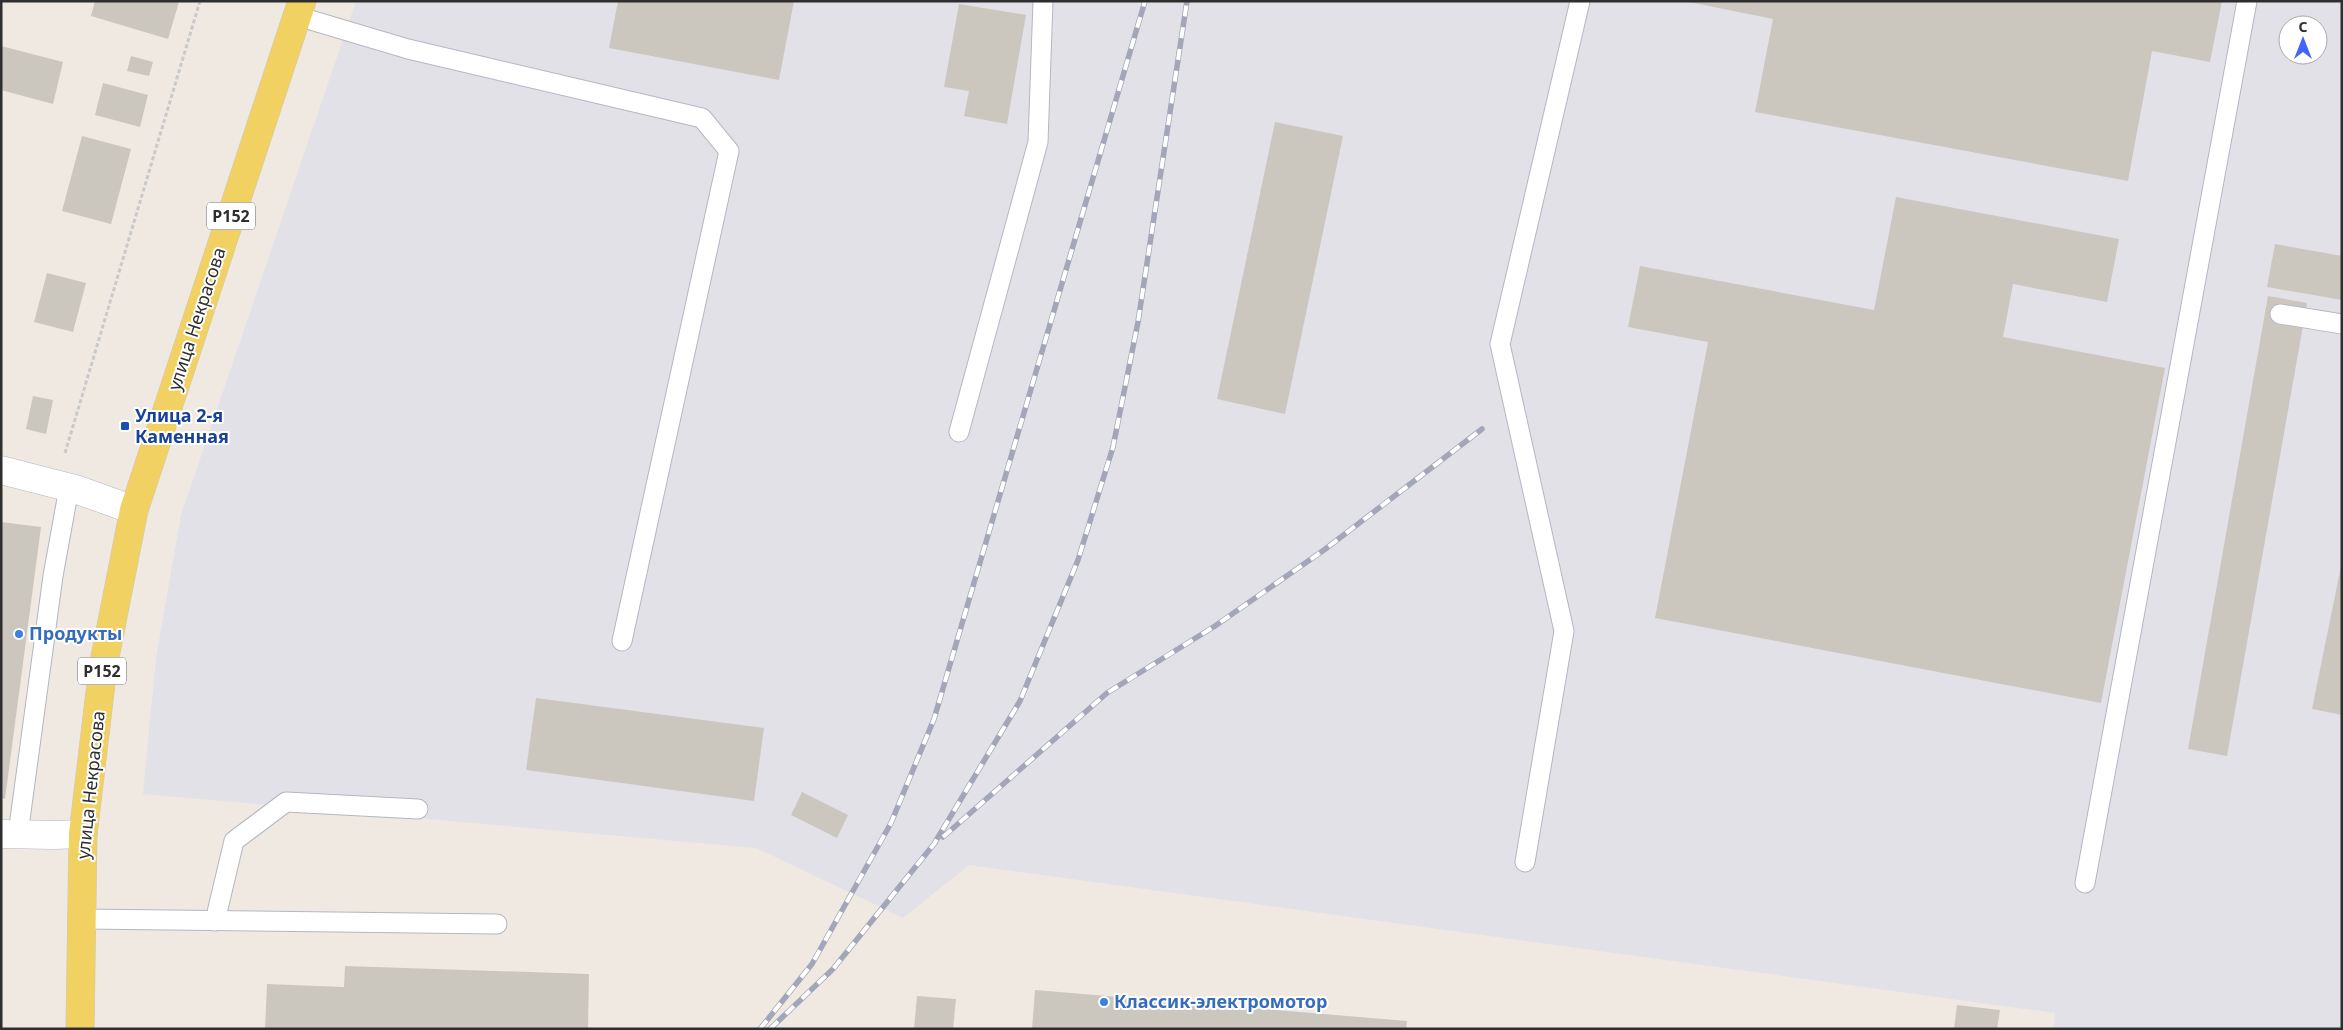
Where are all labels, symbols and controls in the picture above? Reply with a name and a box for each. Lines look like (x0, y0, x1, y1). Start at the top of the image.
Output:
north arrow (2278, 15, 2328, 65)
text: С (2298, 17, 2308, 36)
road number: Р152 (207, 202, 255, 230)
street label: улица Некрасова (162, 244, 230, 393)
place label: Улица 2-я Каменная (135, 403, 229, 448)
marker: Улица 2-я Каменная (119, 420, 131, 432)
place label: Продукты (29, 621, 122, 645)
marker: Продукты (13, 628, 25, 640)
road number: Р152 (78, 658, 126, 684)
street label: улица Некрасова (70, 710, 110, 860)
place label: Классик-электромотор (1114, 989, 1327, 1013)
marker: Классик-электромотор (1098, 996, 1110, 1008)

